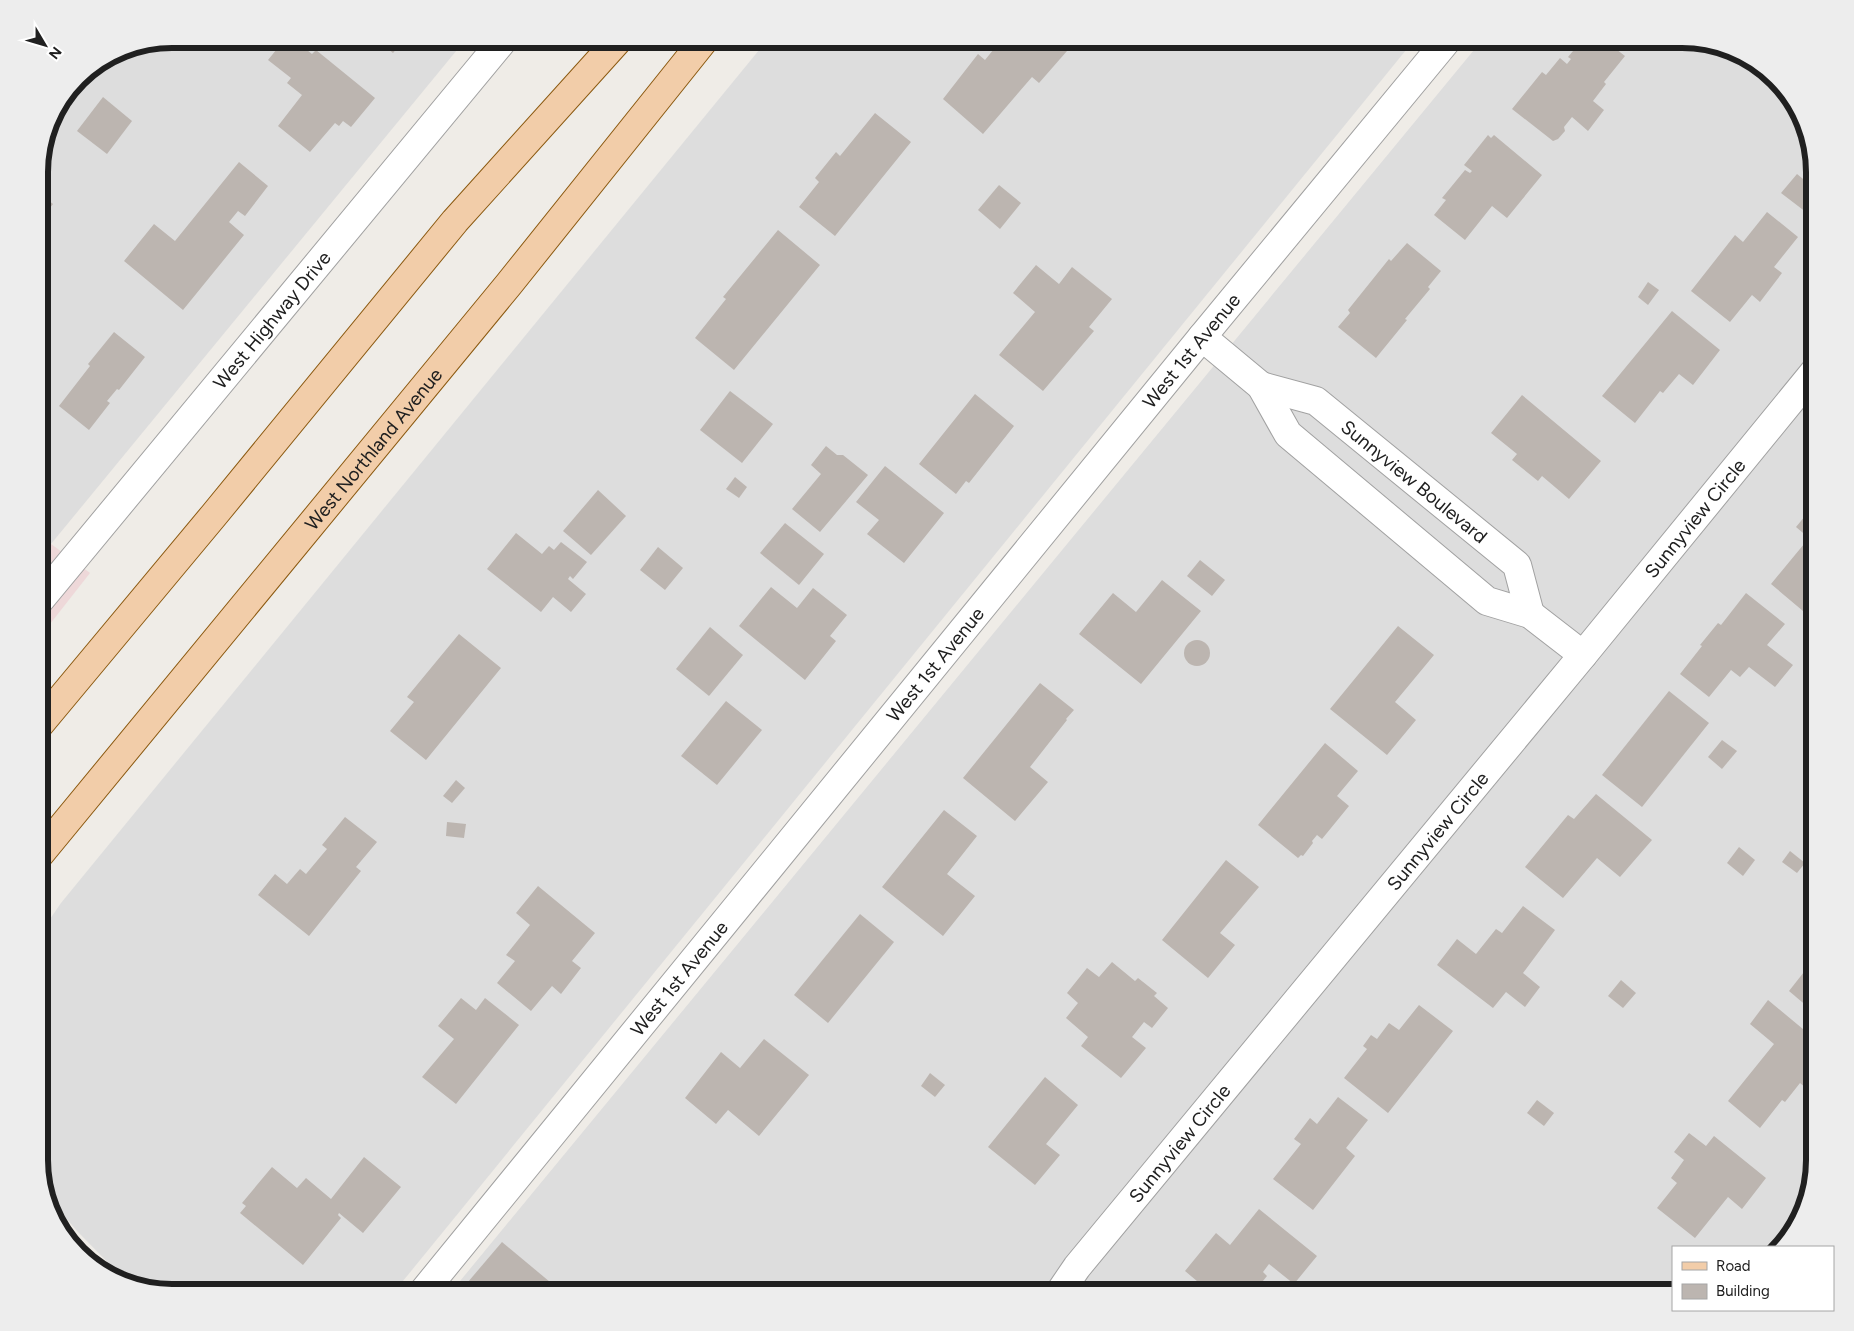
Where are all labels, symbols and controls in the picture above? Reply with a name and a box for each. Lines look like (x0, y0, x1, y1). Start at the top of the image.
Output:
north arrow (20, 20, 70, 70)
text: N (45, 43, 65, 62)
street label: West Highway Drive (208, 247, 336, 394)
street label: West 1st Avenue (1138, 289, 1245, 413)
street label: West Northland Avenue (300, 363, 447, 535)
street label: Sunnyview Boulevard (1336, 415, 1492, 548)
street label: Sunnyview Circle (1640, 454, 1751, 583)
street label: West 1st Avenue (882, 603, 989, 727)
street label: Sunnyview Circle (1382, 767, 1494, 895)
street label: West 1st Avenue (626, 916, 733, 1041)
street label: Sunnyview Circle (1124, 1080, 1235, 1207)
legend (1672, 1246, 1834, 1311)
text: Road (1716, 1257, 1751, 1275)
text: Building (1716, 1282, 1770, 1300)

